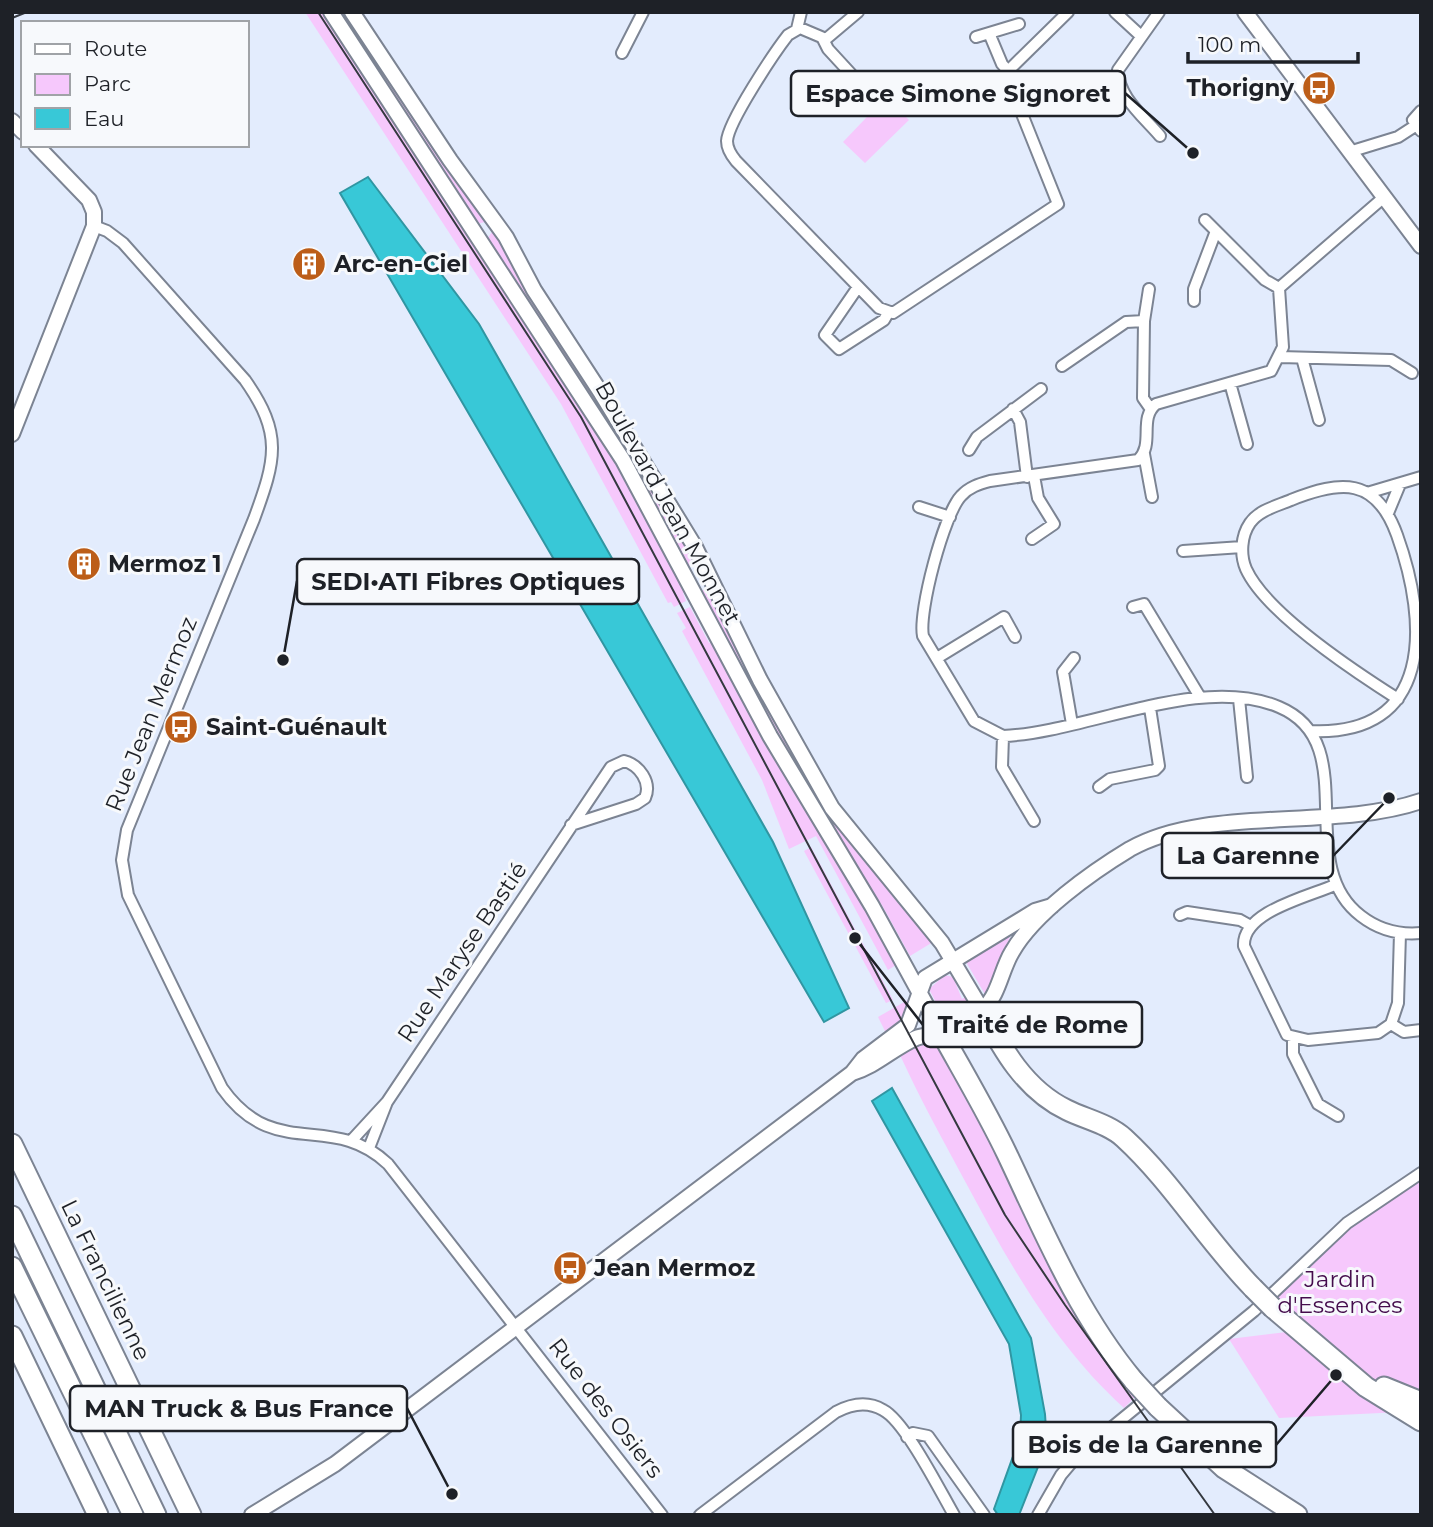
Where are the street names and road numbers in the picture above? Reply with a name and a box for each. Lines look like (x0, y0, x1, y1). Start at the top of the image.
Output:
street label: Boulevard Jean Monnet (589, 376, 747, 630)
street label: Rue Jean Mermoz (99, 613, 203, 815)
street label: Rue Maryse Bastié (391, 856, 533, 1048)
street label: La Francilienne (55, 1195, 157, 1365)
street label: Rue des Osiers (543, 1332, 669, 1484)

